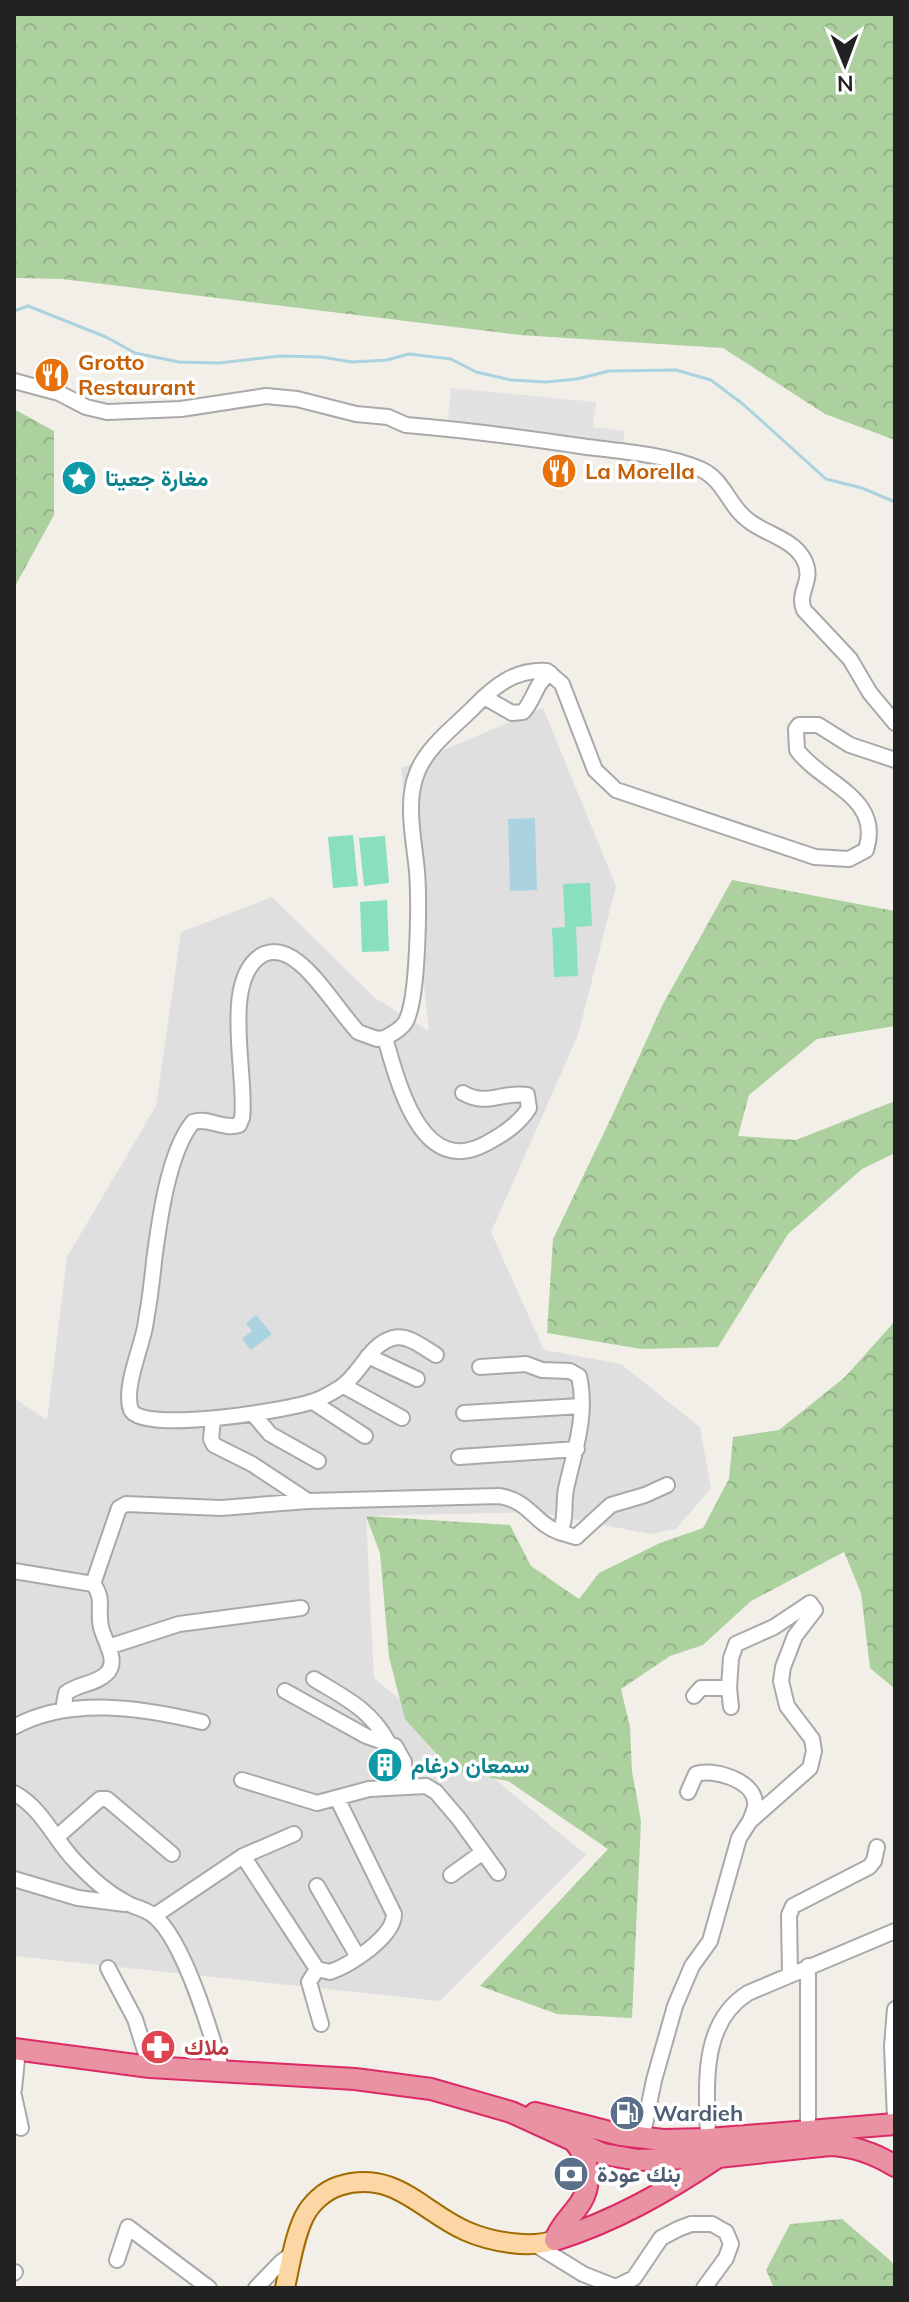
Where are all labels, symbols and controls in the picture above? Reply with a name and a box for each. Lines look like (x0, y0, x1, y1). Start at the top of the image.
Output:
north arrow (805, 24, 885, 104)
text: N (837, 70, 854, 98)
place label: Grotto Restaurant (78, 348, 195, 401)
restaurant icon: Grotto Restaurant (33, 356, 71, 394)
restaurant icon: La Morella (540, 452, 578, 490)
place label: La Morella (585, 457, 695, 485)
place icon: مغارة جعيتا (60, 459, 98, 497)
place label: مغارة جعيتا (105, 464, 209, 492)
building icon: سمعان درغام (366, 1746, 404, 1784)
place label: سمعان درغام (411, 1751, 530, 1780)
pharmacy icon: ملاك (139, 2028, 177, 2066)
place label: ملاك (184, 2033, 229, 2061)
fuel station icon: Wardieh (608, 2094, 646, 2132)
place label: Wardieh (653, 2099, 743, 2127)
bank icon: بنك عودة (552, 2155, 590, 2193)
place label: بنك عودة (597, 2160, 681, 2188)

